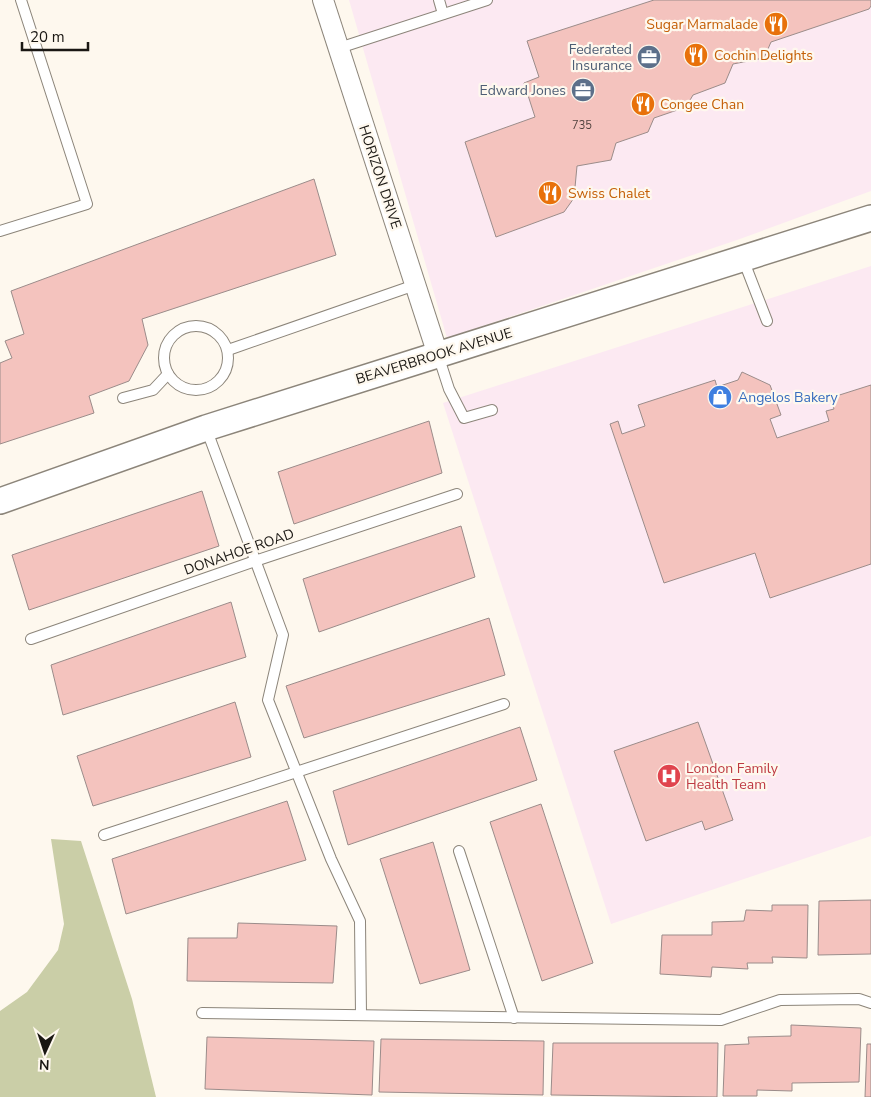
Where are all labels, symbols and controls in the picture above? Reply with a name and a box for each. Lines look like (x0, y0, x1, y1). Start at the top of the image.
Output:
restaurant icon: Sugar Marmalade (763, 11, 789, 37)
place label: Sugar Marmalade (646, 15, 758, 34)
scale bar (22, 20, 89, 52)
text: 20 m (30, 27, 65, 47)
place label: Federated Insurance (569, 40, 632, 75)
restaurant icon: Cochin Delights (683, 42, 709, 68)
office icon: Federated Insurance (636, 44, 662, 70)
place label: Cochin Delights (714, 46, 813, 65)
office icon: Edward Jones (570, 77, 596, 103)
place label: Edward Jones (480, 81, 566, 100)
restaurant icon: Congee Chan (630, 91, 656, 117)
place label: Congee Chan (660, 95, 744, 114)
house number: 735 (572, 118, 592, 133)
street label: HORIZON DRIVE (354, 123, 406, 231)
restaurant icon: Swiss Chalet (537, 180, 563, 206)
place label: Swiss Chalet (568, 184, 650, 203)
street label: BEAVERBROOK AVENUE (353, 323, 515, 389)
shop icon: Angelos Bakery (707, 384, 733, 410)
place label: Angelos Bakery (738, 388, 839, 407)
street label: DONAHOE ROAD (181, 524, 297, 580)
place label: London Family Health Team (686, 759, 779, 794)
hospital icon: London Family Health Team (656, 763, 682, 789)
north arrow (20, 1027, 70, 1077)
text: N (39, 1055, 50, 1074)

